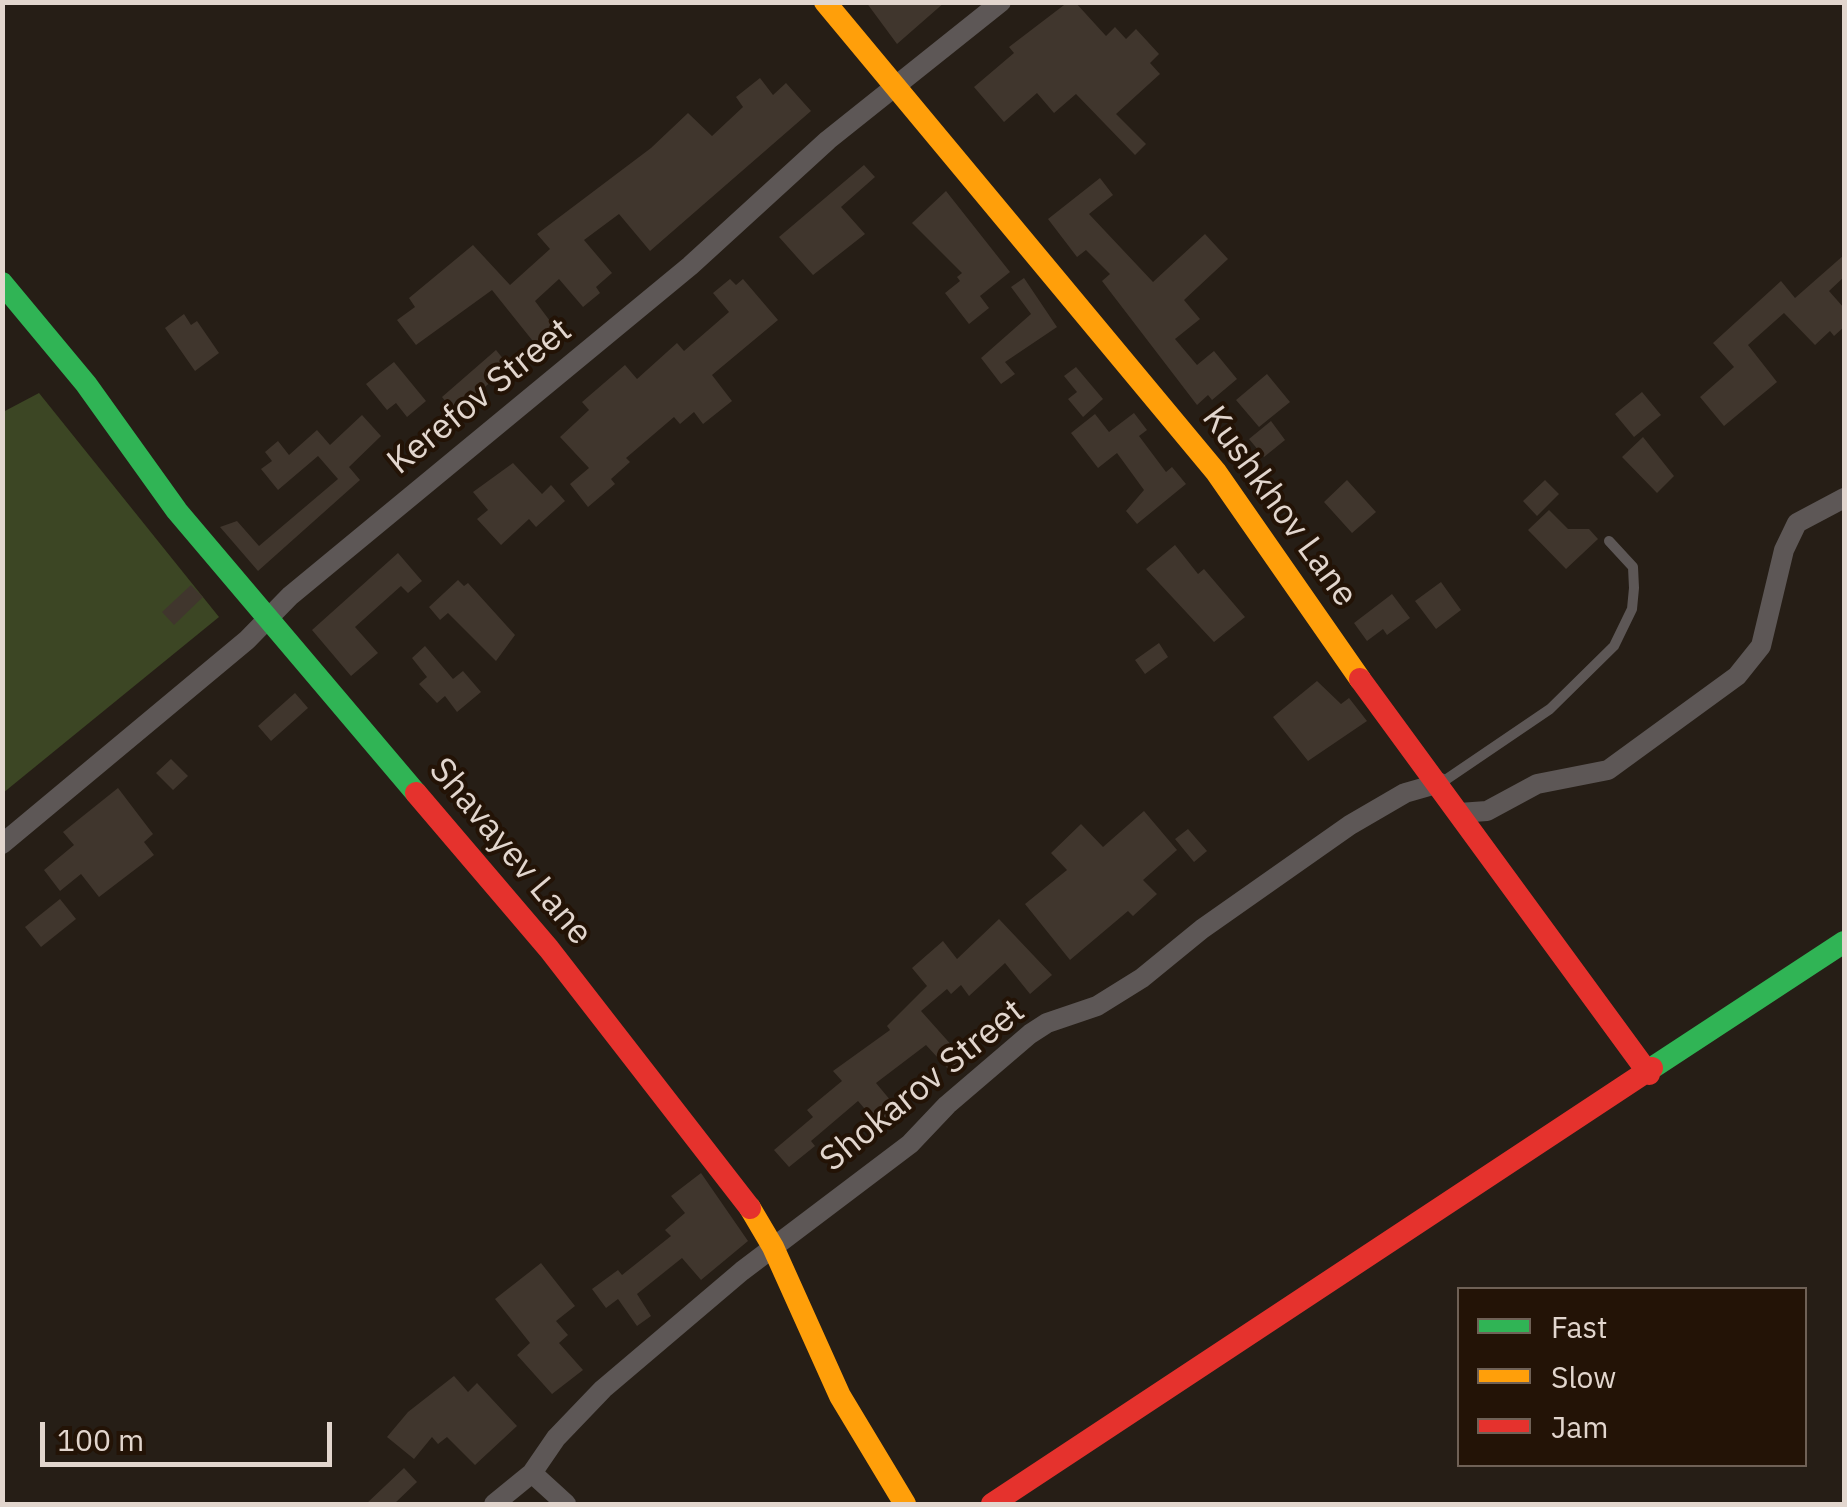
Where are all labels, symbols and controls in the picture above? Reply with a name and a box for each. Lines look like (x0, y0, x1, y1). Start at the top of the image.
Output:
street label: Kerefov Street (380, 310, 580, 484)
street label: Kushkhov Lane (1192, 399, 1366, 615)
street label: Shavayev Lane (420, 750, 600, 954)
street label: Shokarov Street (813, 991, 1033, 1181)
legend (1457, 1287, 1807, 1467)
text: Fast (1551, 1307, 1608, 1346)
text: Slow (1551, 1357, 1616, 1396)
scale bar (45, 1402, 338, 1464)
text: Jam (1551, 1407, 1609, 1446)
text: 100 m (57, 1420, 144, 1459)

